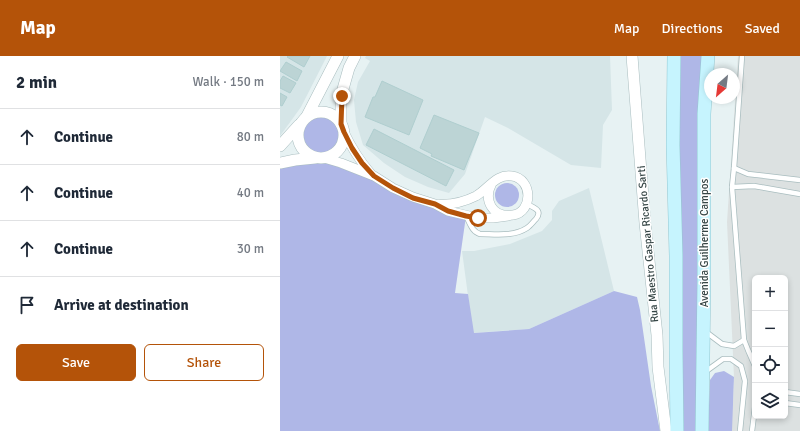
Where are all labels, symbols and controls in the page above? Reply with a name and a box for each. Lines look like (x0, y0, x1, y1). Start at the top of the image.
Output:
text: Map (20, 16, 56, 40)
text: Map (614, 20, 640, 37)
text: Directions (662, 20, 723, 37)
text: Saved (745, 20, 780, 37)
north arrow (704, 68, 740, 104)
text: 2 min (16, 72, 57, 93)
text: Walk · 150 m (193, 74, 264, 90)
route end (333, 87, 351, 105)
icon: ahead (16, 126, 38, 148)
text: Continue (54, 128, 113, 146)
text: 80 m (237, 129, 264, 145)
street label: Rua Maestro Gaspar Ricardo Sarti (635, 165, 661, 323)
street label: Avenida Guilherme Campos (698, 179, 711, 307)
icon: ahead (16, 182, 38, 204)
text: Continue (54, 184, 113, 202)
text: 40 m (237, 185, 264, 201)
route start (469, 209, 487, 227)
icon: ahead (16, 238, 38, 260)
text: Continue (54, 240, 113, 258)
text: 30 m (237, 241, 264, 257)
map controls (752, 275, 788, 419)
button: + (752, 275, 788, 311)
icon: arrive (16, 294, 38, 316)
text: Arrive at destination (54, 296, 189, 314)
button: − (752, 311, 788, 347)
button: Save (16, 344, 136, 381)
button: Share (144, 344, 264, 381)
button: locate (752, 347, 788, 383)
button: layers (752, 383, 788, 419)

